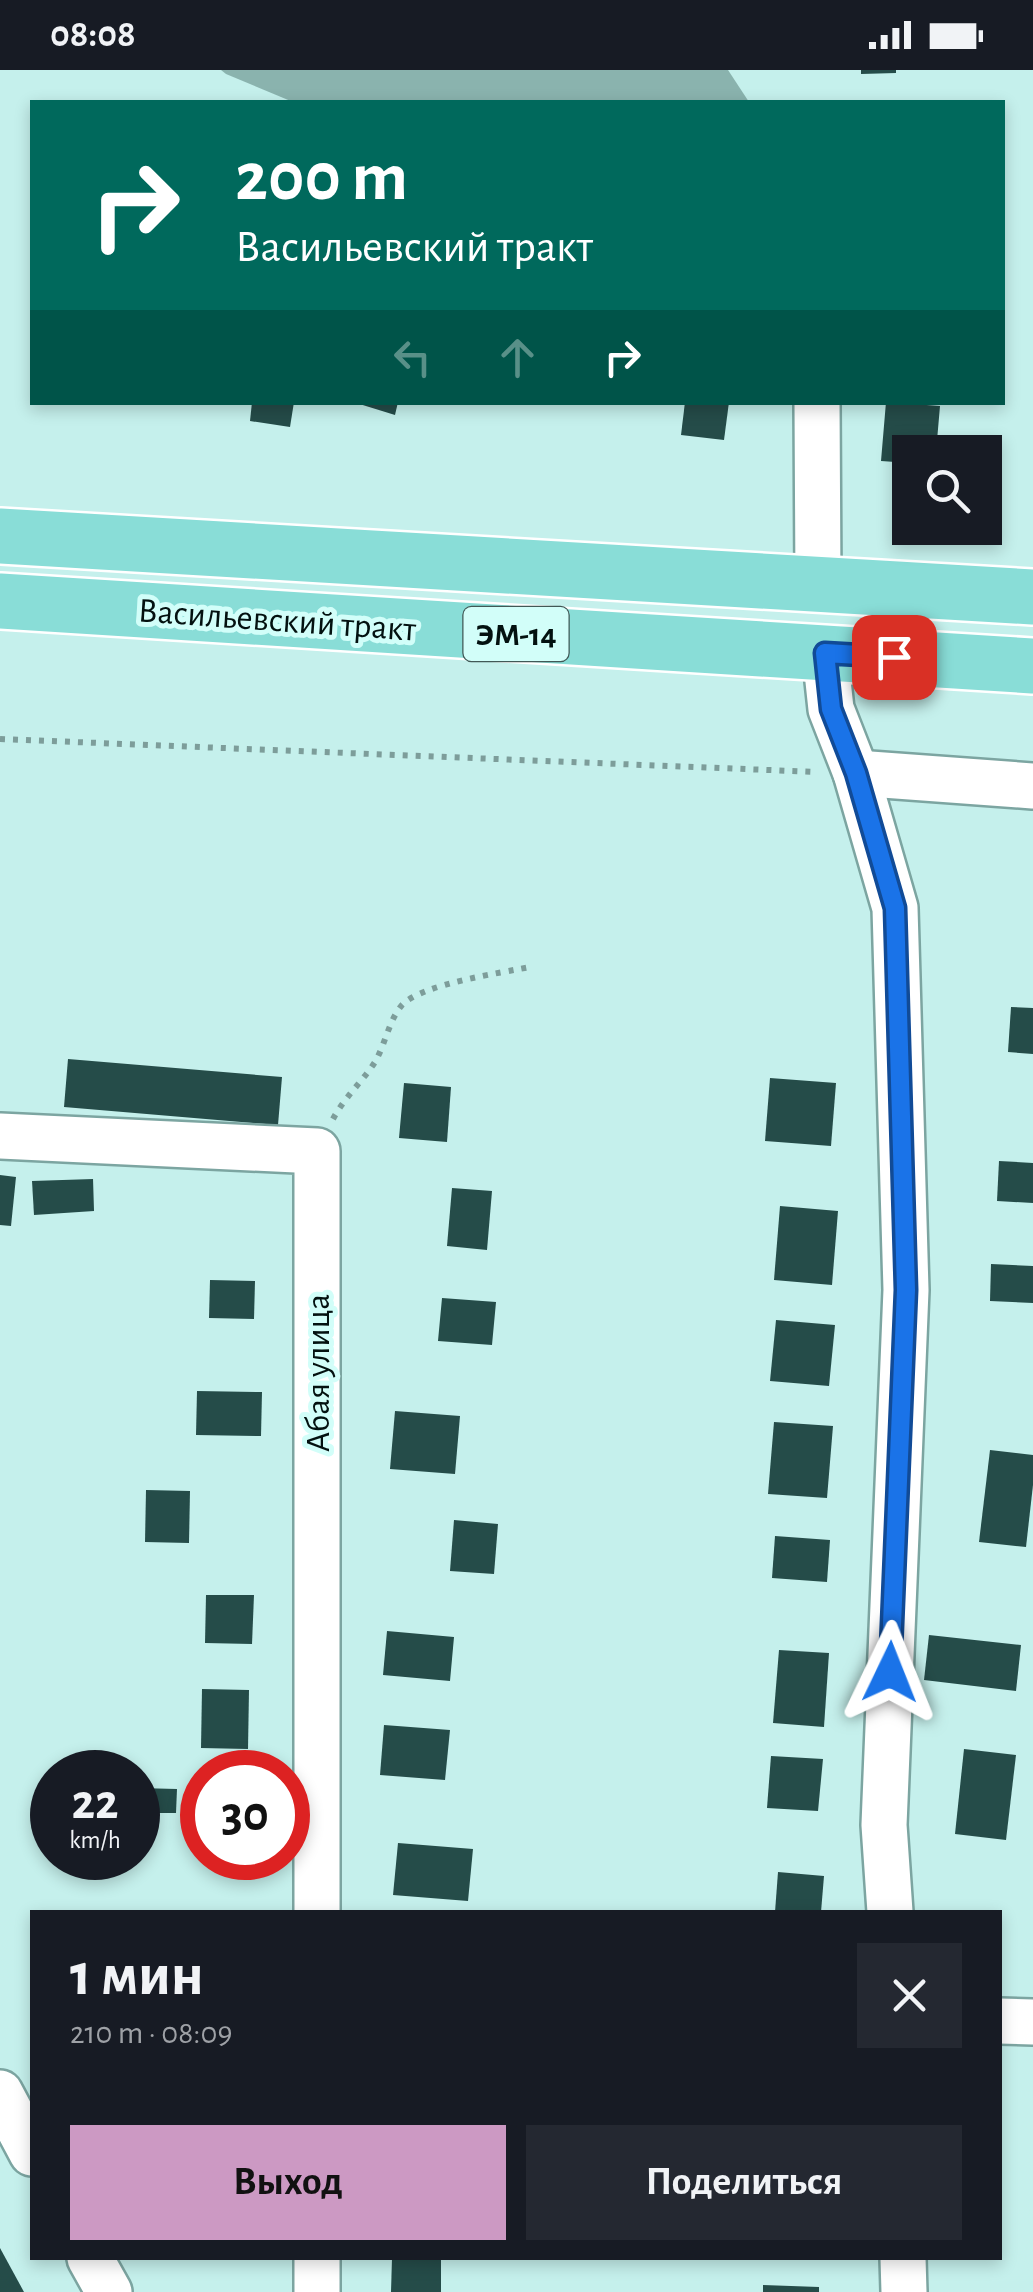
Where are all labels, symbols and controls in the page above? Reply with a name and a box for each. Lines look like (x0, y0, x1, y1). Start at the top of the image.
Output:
text: 08:08 (50, 16, 136, 54)
icon: right (70, 140, 200, 270)
text: 200 m (235, 143, 408, 213)
text: Васильевский тракт (235, 225, 593, 270)
icon: left (385, 330, 440, 385)
icon: ahead (490, 330, 545, 385)
icon: right (595, 330, 650, 385)
map controls (892, 435, 1002, 545)
button: search (892, 435, 1002, 545)
street label: Васильевский тракт (137, 593, 417, 648)
road number: ЭМ-14 (464, 607, 568, 661)
pin (852, 615, 937, 700)
icon: arrive (867, 630, 922, 685)
street label: Абая улица (301, 1294, 336, 1452)
position arrow (838, 1620, 942, 1724)
speed limit sign: 30 (180, 1750, 310, 1880)
text: 22 (71, 1778, 119, 1828)
text: km/h (69, 1828, 121, 1853)
button: close (857, 1943, 962, 2048)
text: 1 мин (70, 1946, 204, 2006)
text: 210 m · 08:09 (70, 2017, 233, 2049)
button: Выход (70, 2125, 506, 2240)
button: Поделиться (526, 2125, 962, 2240)

